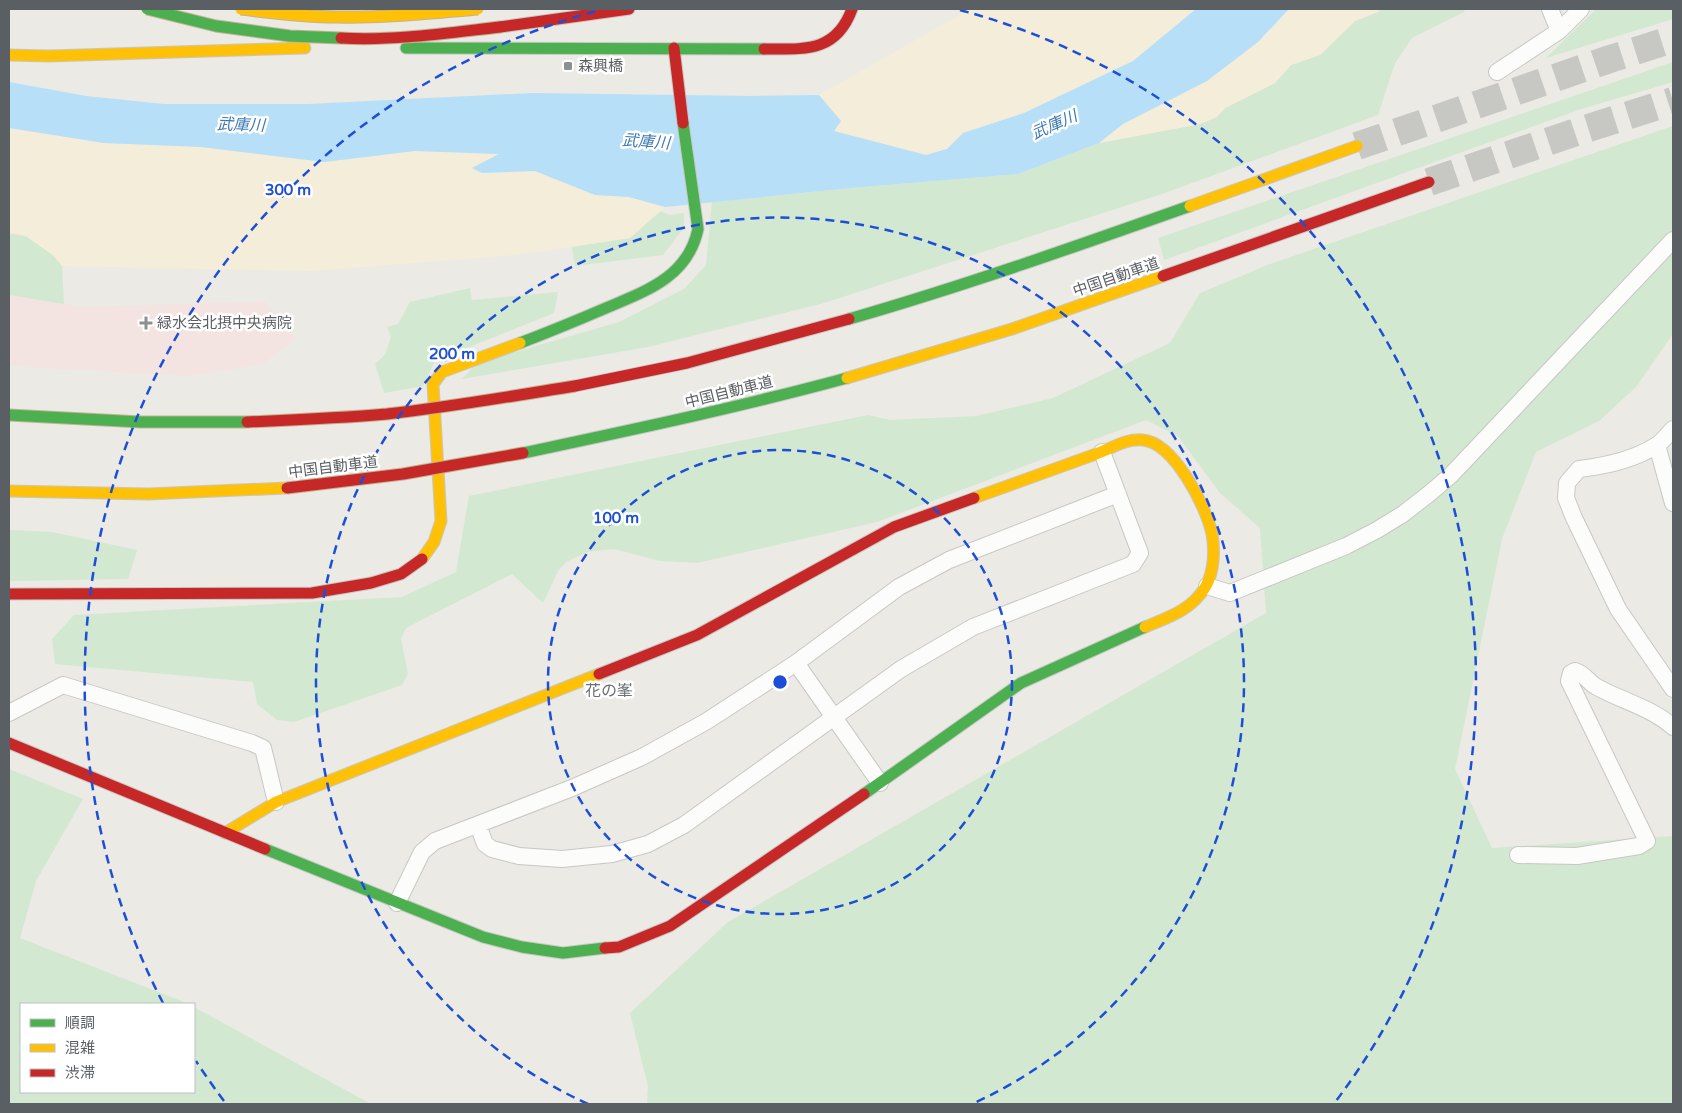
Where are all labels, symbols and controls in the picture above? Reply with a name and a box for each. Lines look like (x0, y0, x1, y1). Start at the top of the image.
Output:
place label: 森興橋 (578, 57, 623, 75)
marker: 森興橋 (562, 60, 574, 72)
water label: 武庫川 (1028, 105, 1082, 144)
water label: 武庫川 (217, 114, 267, 136)
water label: 武庫川 (621, 130, 673, 154)
text: 300 m (265, 181, 311, 199)
street label: 中国自動車道 (1071, 254, 1161, 300)
place label: 緑水会北摂中央病院 (157, 314, 292, 332)
marker: 緑水会北摂中央病院 (139, 316, 153, 330)
text: 200 m (429, 345, 475, 363)
street label: 中国自動車道 (683, 372, 775, 412)
street label: 中国自動車道 (287, 453, 379, 481)
text: 100 m (593, 509, 639, 527)
centre of rings (771, 673, 789, 691)
district label: 花の峯 (585, 681, 633, 701)
legend (20, 1003, 195, 1093)
text: 順調 (65, 1014, 95, 1032)
text: 混雑 (65, 1039, 95, 1057)
text: 渋滞 (65, 1064, 95, 1082)

